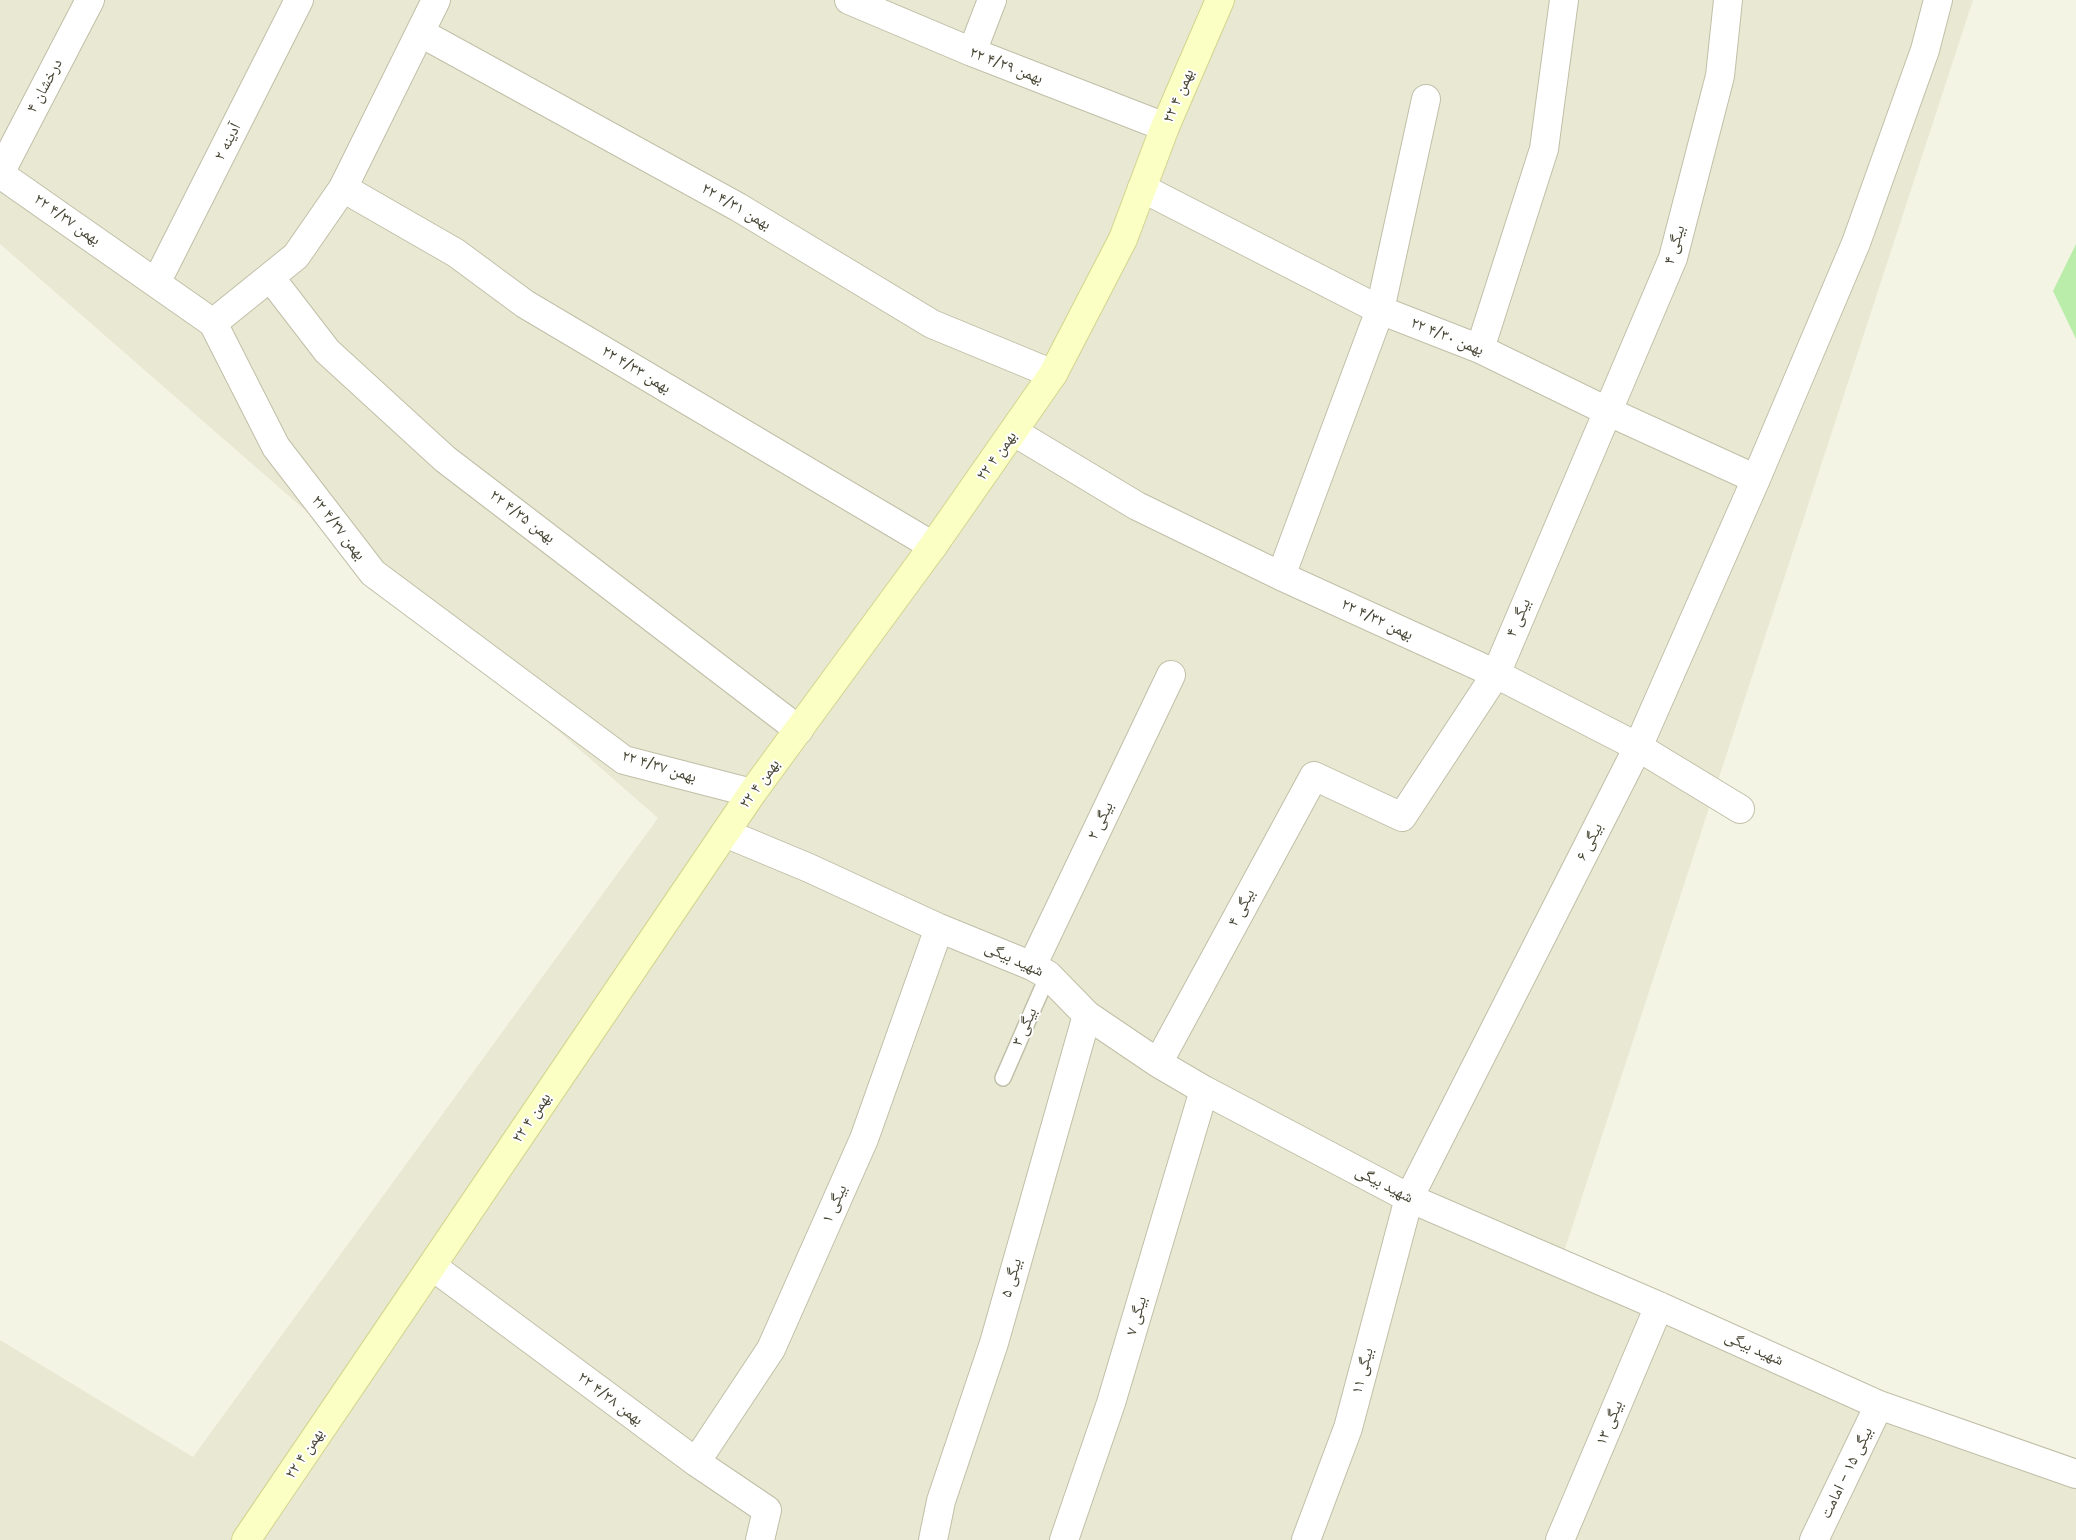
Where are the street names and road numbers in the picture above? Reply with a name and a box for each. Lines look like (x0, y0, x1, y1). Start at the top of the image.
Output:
street label: ۲۲ بهمن ۴/۲۹ (967, 43, 1045, 89)
street label: درخشان ۴ (23, 56, 67, 116)
street label: ۲۲ بهمن ۴ (1159, 66, 1199, 126)
street label: آدینه ۲ (211, 120, 245, 164)
street label: ۲۲ بهمن ۴/۳۱ (698, 179, 774, 235)
street label: ۲۲ بهمن ۴/۳۷ (30, 190, 104, 250)
street label: بیگی ۴ (1660, 223, 1690, 267)
street label: ۲۲ بهمن ۴/۳۰ (1408, 314, 1486, 360)
street label: ۲۲ بهمن ۴/۳۳ (598, 342, 674, 398)
street label: ۲۲ بهمن ۴ (973, 427, 1021, 485)
street label: ۲۲ بهمن ۴/۳۵ (485, 486, 559, 548)
street label: ۲۲ بهمن ۴/۳۷ (307, 492, 369, 564)
street label: ۲۲ بهمن ۴/۳۲ (1338, 595, 1416, 645)
street label: بیگی ۴ (1502, 596, 1536, 640)
street label: ۲۲ بهمن ۴/۳۷ (619, 747, 699, 787)
street label: ۲۲ بهمن ۴ (736, 755, 784, 813)
street label: بیگی ۲ (1084, 799, 1118, 843)
street label: بیگی ۶ (1572, 820, 1608, 864)
street label: بیگی ۴ (1224, 886, 1260, 930)
street label: شهید بیگی (981, 938, 1047, 982)
street label: بیگی ۳ (1008, 1005, 1042, 1049)
street label: ۲۲ بهمن ۴ (508, 1089, 556, 1147)
street label: شهید بیگی (1352, 1162, 1416, 1208)
street label: بیگی ۱ (818, 1182, 852, 1226)
street label: بیگی ۵ (997, 1256, 1027, 1300)
street label: بیگی ۷ (1122, 1294, 1152, 1338)
street label: شهید بیگی (1721, 1327, 1787, 1371)
street label: بیگی ۱۱ (1348, 1346, 1378, 1396)
street label: ۲۲ بهمن ۴/۳۸ (573, 1368, 647, 1430)
street label: بیگی ۱۳ (1592, 1398, 1628, 1448)
street label: بیگی ۱۵ - امامت (1816, 1424, 1878, 1522)
street label: ۲۲ بهمن ۴ (281, 1425, 329, 1483)

